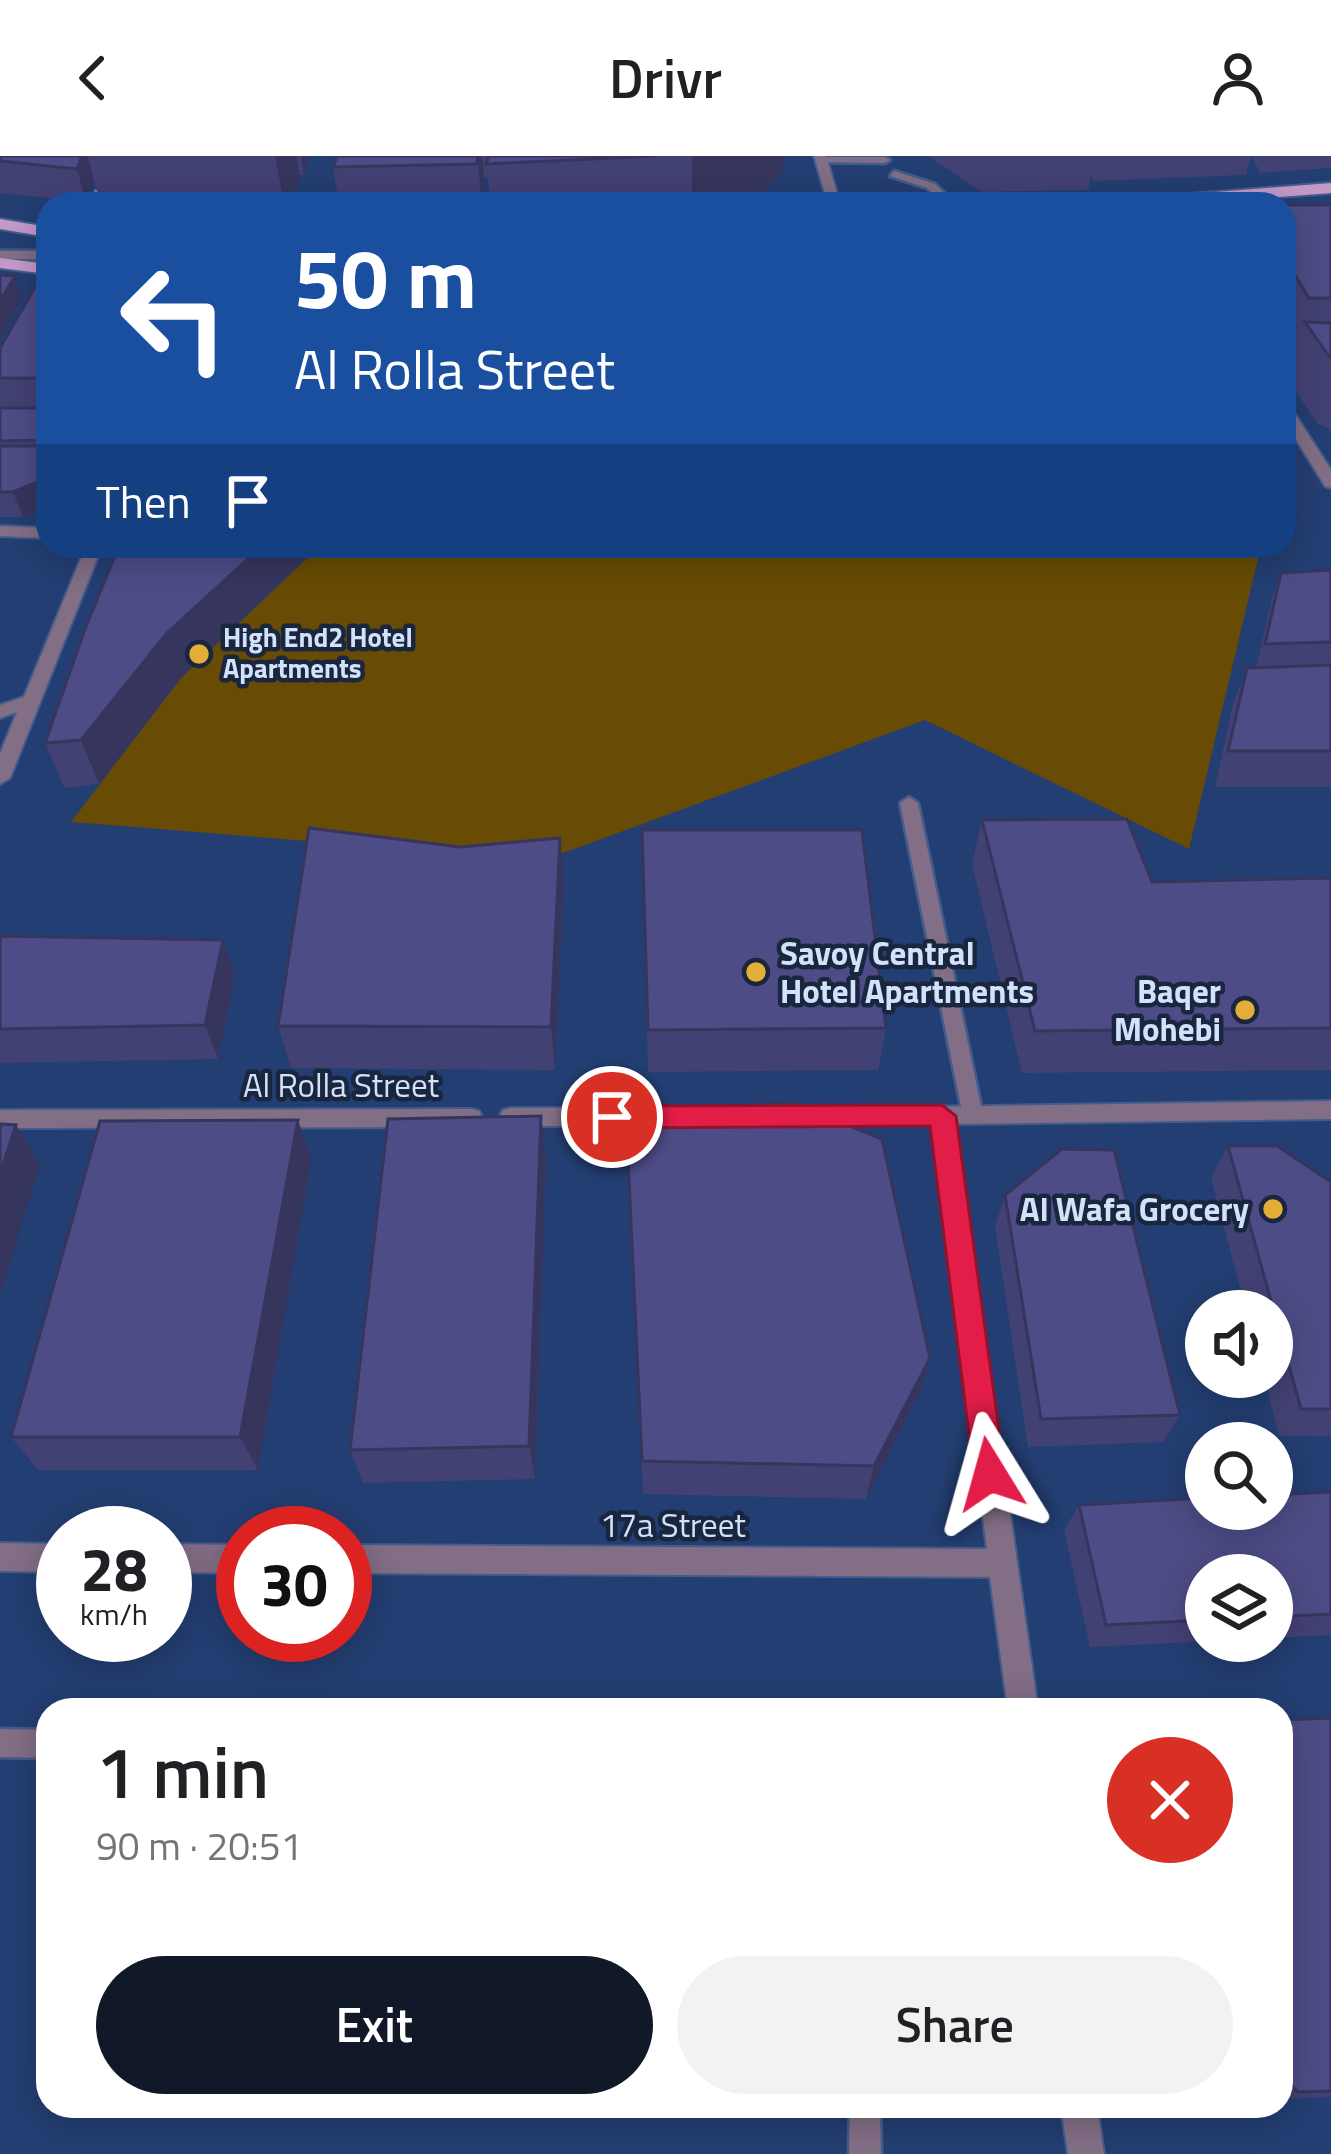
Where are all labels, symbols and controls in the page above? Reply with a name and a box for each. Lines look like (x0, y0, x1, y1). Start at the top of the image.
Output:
text: Drivr (609, 37, 722, 119)
icon: back (60, 45, 126, 111)
icon: person (1205, 45, 1271, 111)
text: 50 m (294, 213, 477, 341)
icon: left (96, 240, 252, 396)
text: Al Rolla Street (294, 328, 615, 410)
text: Then (96, 467, 191, 535)
icon: arrive (215, 468, 281, 534)
place label: High End2 Hotel Apartments (223, 616, 413, 688)
marker: High End2 Hotel Apartments (186, 641, 212, 667)
place label: Savoy Central Hotel Apartments (780, 928, 1034, 1016)
marker: Savoy Central Hotel Apartments (743, 959, 769, 985)
place label: Baqer Mohebi (1114, 966, 1221, 1054)
marker: Baqer Mohebi (1232, 997, 1258, 1023)
street label: Al Rolla Street (243, 1060, 439, 1110)
pin (561, 1066, 663, 1168)
icon: arrive (579, 1084, 645, 1150)
place label: Al Wafa Grocery (1020, 1184, 1249, 1234)
marker: Al Wafa Grocery (1260, 1196, 1286, 1222)
map controls (1185, 1290, 1293, 1662)
button: sound (1185, 1290, 1293, 1398)
position arrow (927, 1411, 1053, 1537)
button: search (1185, 1422, 1293, 1530)
street label: 17a Street (600, 1500, 746, 1550)
speed limit sign: 30 (216, 1506, 372, 1662)
text: 28 (80, 1523, 148, 1614)
button: layers (1185, 1554, 1293, 1662)
text: km/h (80, 1591, 148, 1637)
text: 1 min (96, 1716, 269, 1826)
button: close (1107, 1737, 1233, 1863)
text: 90 m · 20:51 (96, 1816, 302, 1875)
button: Exit (96, 1956, 653, 2094)
button: Share (677, 1956, 1233, 2094)

